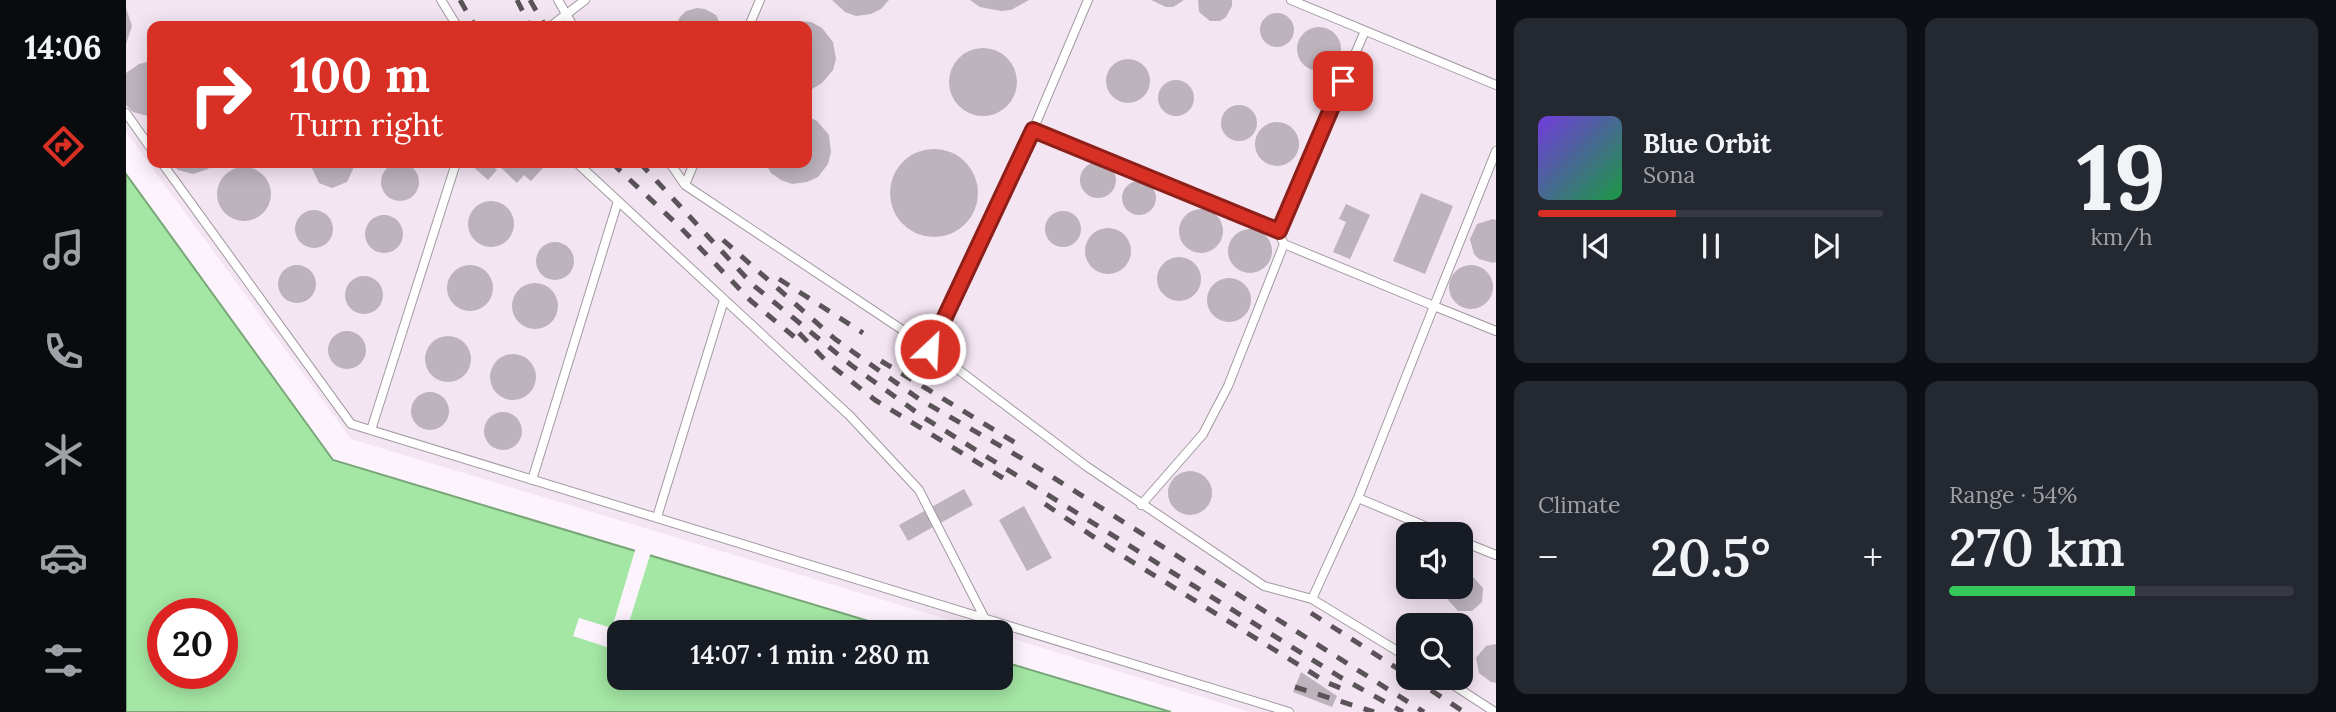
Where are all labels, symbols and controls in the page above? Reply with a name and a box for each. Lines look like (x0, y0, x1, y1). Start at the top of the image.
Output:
text: 14:06 (24, 27, 102, 68)
text: 100 m (290, 43, 430, 105)
icon: right (175, 49, 266, 140)
pin (1313, 51, 1373, 111)
icon: arrive (1324, 62, 1362, 100)
text: Turn right (290, 104, 443, 145)
text: 19 (2077, 118, 2166, 235)
icon: directions (39, 122, 88, 171)
text: Blue Orbit (1643, 127, 1771, 160)
text: Sona (1643, 160, 1695, 189)
text: km/h (2090, 222, 2153, 251)
icon: music (39, 225, 88, 274)
icon: previous (1577, 227, 1615, 265)
icon: pause (1692, 227, 1730, 265)
icon: next (1807, 227, 1845, 265)
position arrow (893, 312, 967, 386)
icon: phone (39, 327, 88, 376)
icon: climate (39, 430, 88, 479)
text: Range · 54% (1949, 480, 2077, 509)
text: Climate (1538, 490, 1620, 519)
text: 270 km (1949, 514, 2125, 580)
map controls (1396, 522, 1473, 690)
button: sound (1396, 522, 1473, 599)
text: 20.5° (1650, 524, 1771, 590)
icon: car (39, 533, 88, 582)
text: − (1538, 533, 1558, 581)
text: + (1863, 533, 1883, 581)
speed limit sign: 20 (147, 598, 238, 689)
button: search (1396, 613, 1473, 690)
icon: filters (39, 636, 88, 685)
text: 14:07 · 1 min · 280 m (690, 638, 930, 671)

